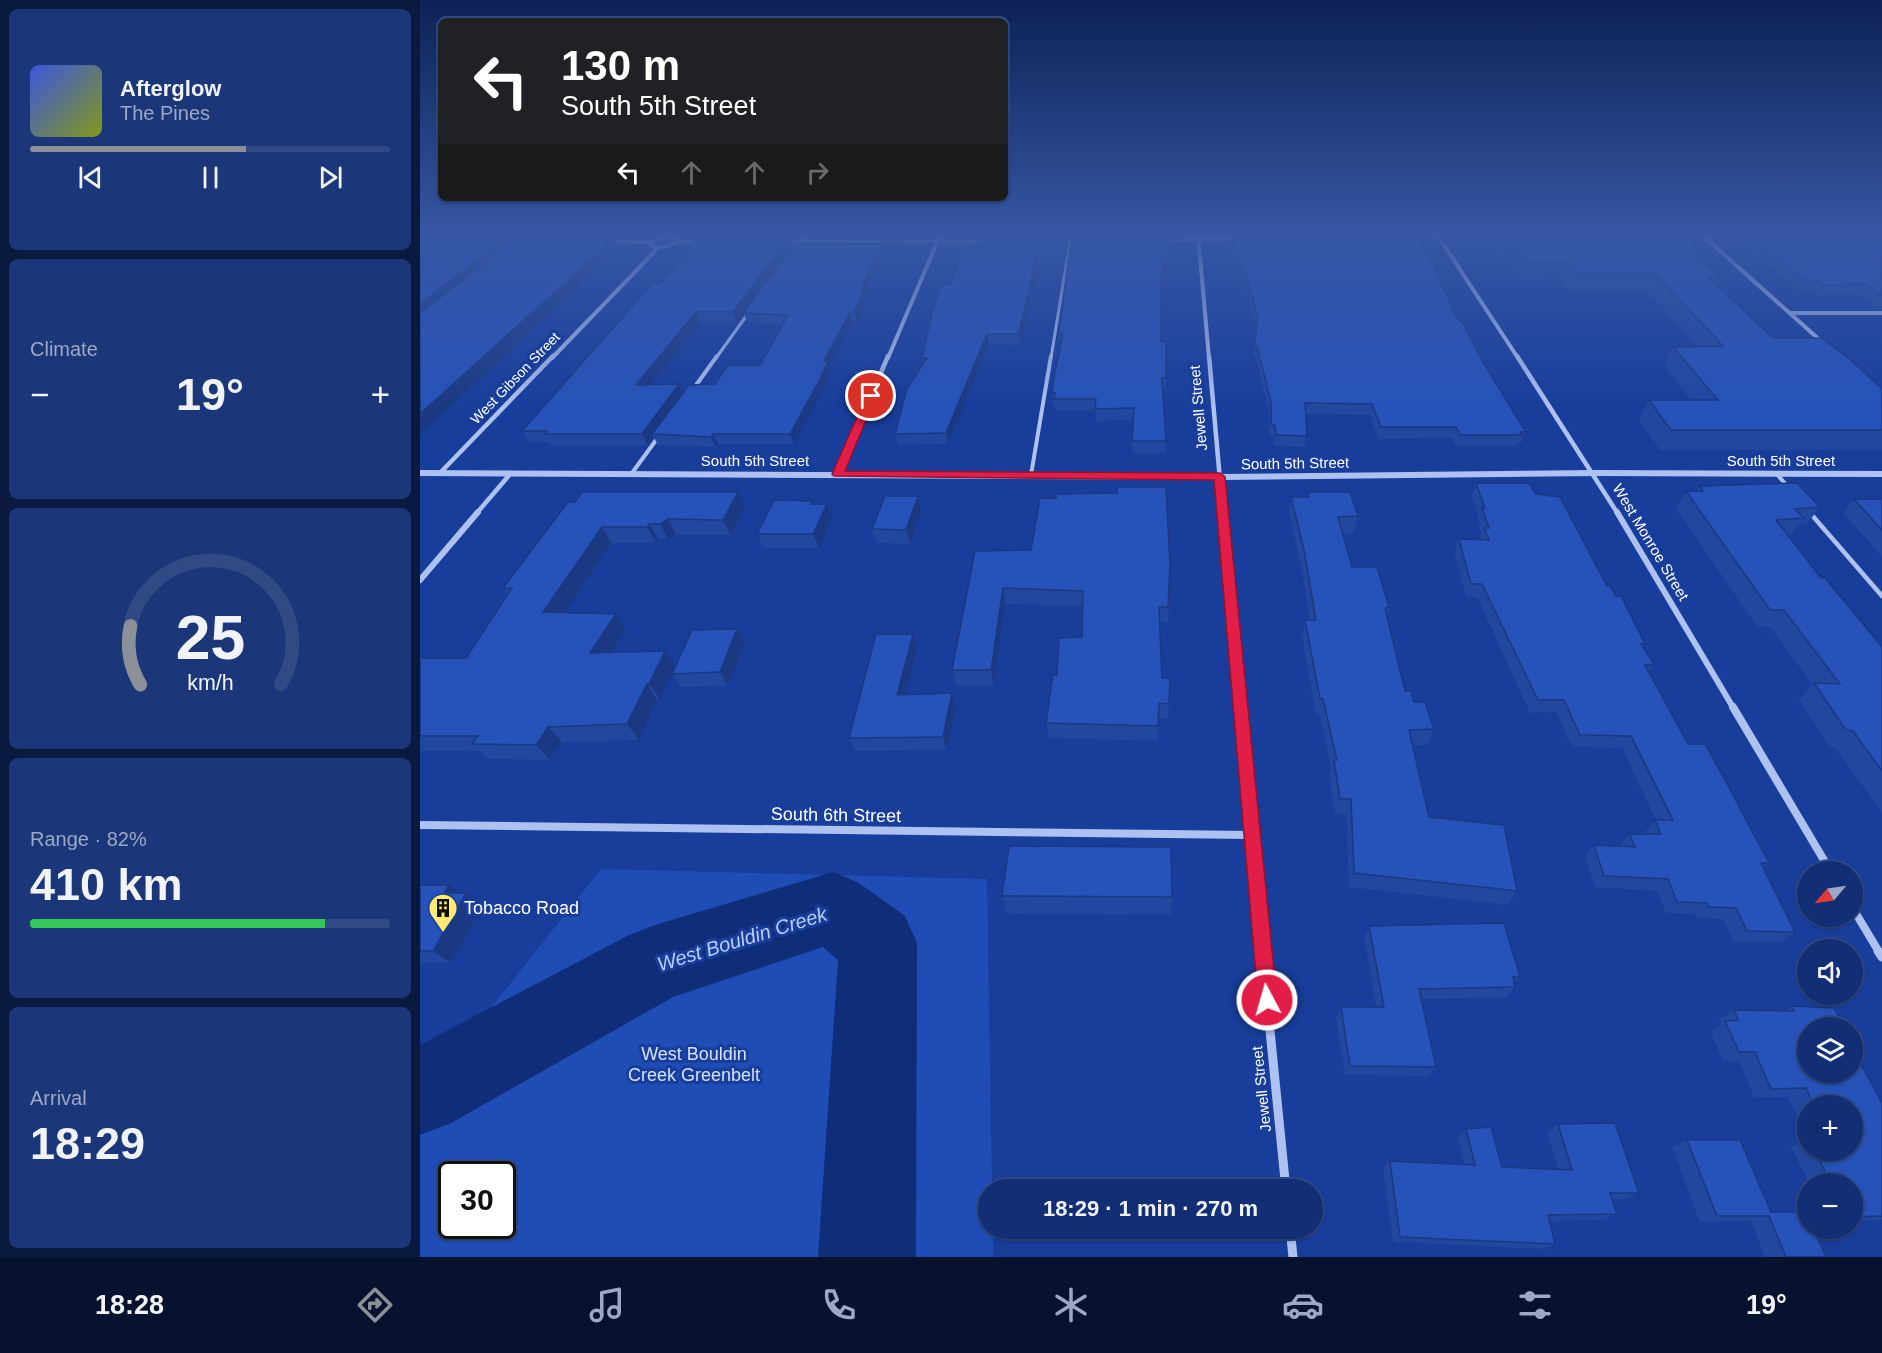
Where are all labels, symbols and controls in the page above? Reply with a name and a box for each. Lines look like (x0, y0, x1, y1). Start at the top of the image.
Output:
icon: left (462, 42, 540, 120)
text: 130 m (561, 42, 680, 89)
text: Afterglow (120, 76, 221, 101)
text: South 5th Street (561, 91, 756, 121)
text: The Pines (120, 102, 210, 124)
icon: left (612, 156, 645, 189)
icon: ahead (675, 156, 708, 189)
icon: ahead (738, 156, 771, 189)
icon: right (801, 156, 834, 189)
icon: previous (74, 161, 107, 194)
icon: pause (194, 161, 227, 194)
icon: next (314, 161, 347, 194)
street label: West Gibson Street (467, 329, 563, 427)
text: Climate (30, 338, 98, 360)
street label: Jewell Street (1186, 364, 1210, 452)
text: 19° (176, 369, 244, 420)
pin (845, 370, 896, 421)
text: − (30, 376, 49, 413)
text: + (371, 376, 390, 413)
icon: arrive (854, 379, 887, 412)
street label: South 5th Street (701, 452, 810, 469)
street label: South 5th Street (1727, 452, 1836, 469)
street label: South 5th Street (1241, 454, 1350, 472)
street label: West Monroe Street (1609, 481, 1693, 604)
text: 25 (175, 604, 245, 673)
text: km/h (187, 672, 233, 696)
street label: South 6th Street (771, 804, 901, 826)
text: Range · 82% (30, 828, 147, 850)
text: 410 km (30, 859, 183, 910)
north arrow (1797, 861, 1863, 927)
map controls (1797, 861, 1863, 1239)
building icon: Tobacco Road (427, 892, 459, 934)
place label: Tobacco Road (464, 898, 579, 918)
water label: West Bouldin Creek (654, 902, 831, 975)
button: sound (1797, 939, 1863, 1005)
position arrow (1235, 968, 1299, 1032)
button: layers (1797, 1017, 1863, 1083)
park label: West Bouldin Creek Greenbelt (628, 1044, 760, 1085)
street label: Jewell Street (1248, 1045, 1274, 1133)
text: Arrival (30, 1087, 87, 1109)
button: + (1797, 1095, 1863, 1161)
text: 18:29 (30, 1118, 145, 1169)
speed limit sign: 30 (438, 1161, 516, 1239)
button: − (1797, 1173, 1863, 1239)
text: 18:29 · 1 min · 270 m (1043, 1196, 1258, 1221)
icon: directions (354, 1284, 396, 1326)
icon: music (586, 1284, 628, 1326)
icon: phone (818, 1284, 860, 1326)
icon: climate (1050, 1284, 1092, 1326)
icon: car (1282, 1284, 1324, 1326)
icon: filters (1514, 1284, 1556, 1326)
text: 18:28 (95, 1290, 164, 1320)
text: 19° (1746, 1290, 1787, 1320)

